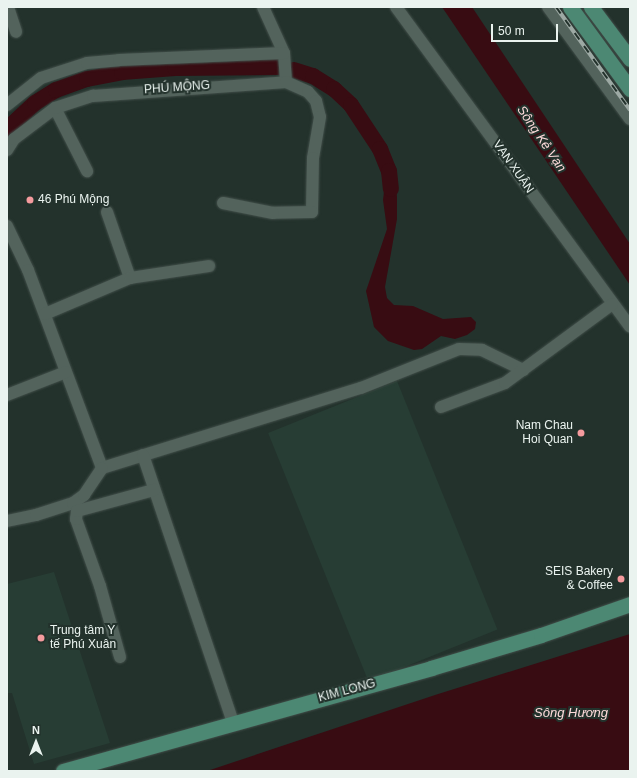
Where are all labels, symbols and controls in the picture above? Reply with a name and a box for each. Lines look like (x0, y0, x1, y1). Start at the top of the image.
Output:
scale bar (493, 16, 560, 42)
text: 50 m (498, 24, 525, 38)
street label: PHÚ MỘNG (144, 79, 210, 97)
water label: Sông Kẻ Vạn (513, 103, 569, 175)
street label: VẠN XUÂN (490, 138, 536, 196)
place label: 46 Phú Mộng (38, 193, 109, 207)
marker: 46 Phú Mộng (25, 195, 35, 205)
place label: Nam Chau Hoi Quan (516, 419, 573, 447)
marker: Nam Chau Hoi Quan (576, 428, 586, 438)
place label: SEIS Bakery & Coffee (545, 565, 613, 593)
marker: SEIS Bakery & Coffee (616, 574, 626, 584)
place label: Trung tâm Y tế Phú Xuân (50, 624, 116, 652)
marker: Trung tâm Y tế Phú Xuân (35, 632, 47, 644)
street label: KIM LONG (317, 676, 377, 706)
water label: Sông Hương (534, 705, 608, 721)
north arrow (16, 722, 56, 762)
text: N (32, 724, 40, 736)

